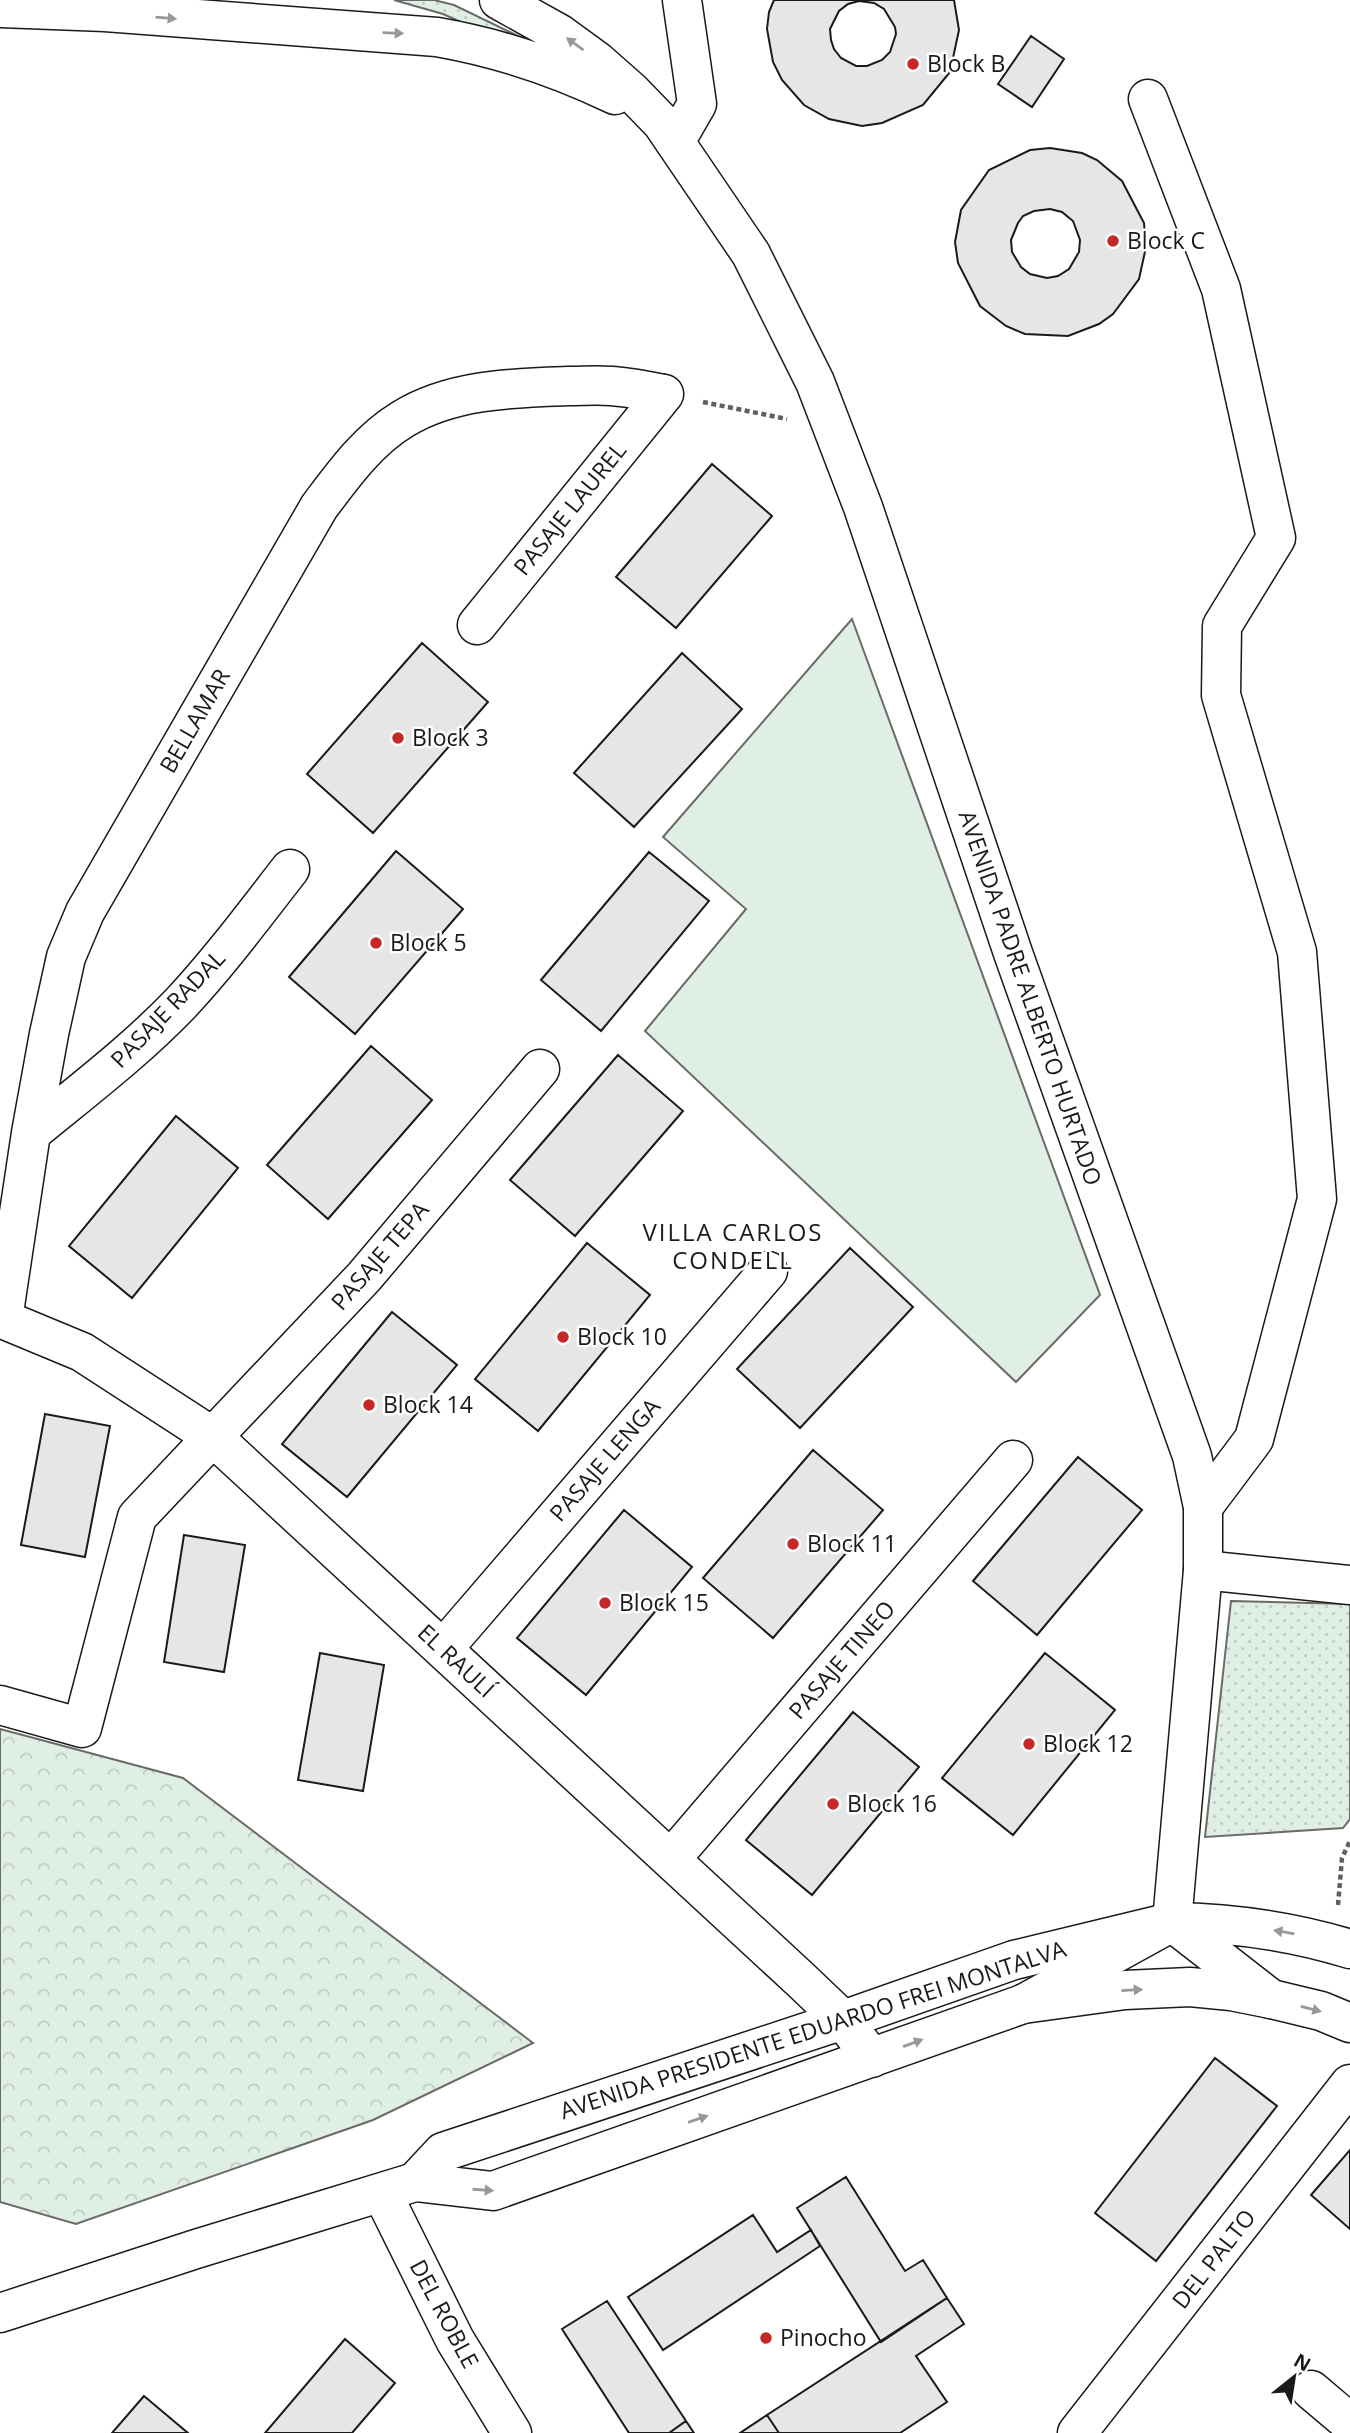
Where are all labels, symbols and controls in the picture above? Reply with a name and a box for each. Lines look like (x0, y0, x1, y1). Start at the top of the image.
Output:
one-way arrow (155, 13, 177, 24)
one-way arrow (382, 27, 404, 38)
one-way arrow (566, 38, 584, 52)
place label: Block B (927, 47, 1005, 79)
marker: Block B (905, 56, 921, 72)
place label: Block C (1127, 224, 1205, 256)
marker: Block C (1105, 233, 1121, 249)
street label: PASAJE LAUREL (506, 435, 633, 582)
street label: BELLAMAR (151, 662, 237, 779)
place label: Block 3 (412, 721, 489, 753)
marker: Block 3 (390, 730, 406, 746)
street label: AVENIDA PADRE ALBERTO HURTADO (952, 806, 1110, 1189)
place label: Block 5 (390, 926, 467, 958)
marker: Block 5 (368, 935, 384, 951)
street label: PASAJE RADAL (103, 942, 232, 1074)
street label: PASAJE TEPA (323, 1194, 436, 1317)
district label: VILLA CARLOS CONDELL (643, 1215, 823, 1276)
place label: Block 10 (577, 1320, 667, 1352)
marker: Block 10 (555, 1329, 571, 1345)
place label: Block 14 (383, 1388, 473, 1420)
street label: PASAJE LENGA (542, 1390, 667, 1528)
marker: Block 14 (361, 1397, 377, 1413)
place label: Block 11 (807, 1527, 897, 1559)
marker: Block 11 (785, 1536, 801, 1552)
place label: Block 15 (619, 1586, 709, 1618)
street label: PASAJE TINEO (781, 1593, 902, 1726)
marker: Block 15 (597, 1595, 613, 1611)
street label: EL RAULÍ (411, 1616, 503, 1705)
place label: Block 12 (1043, 1727, 1133, 1759)
marker: Block 12 (1021, 1736, 1037, 1752)
place label: Block 16 (847, 1787, 937, 1819)
marker: Block 16 (825, 1796, 841, 1812)
one-way arrow (1273, 1926, 1295, 1937)
street label: AVENIDA PRESIDENTE EDUARDO FREI MONTALVA (556, 1932, 1070, 2126)
one-way arrow (1122, 1984, 1144, 1995)
one-way arrow (1300, 2004, 1322, 2015)
one-way arrow (902, 2037, 923, 2048)
one-way arrow (688, 2113, 709, 2124)
one-way arrow (472, 2185, 494, 2196)
street label: DEL PALTO (1164, 2202, 1262, 2315)
street label: DEL ROBLE (403, 2253, 487, 2374)
place label: Pinocho (780, 2321, 867, 2353)
marker: Pinocho (758, 2330, 774, 2346)
north arrow (1259, 2342, 1329, 2412)
text: N (1289, 2347, 1316, 2377)

